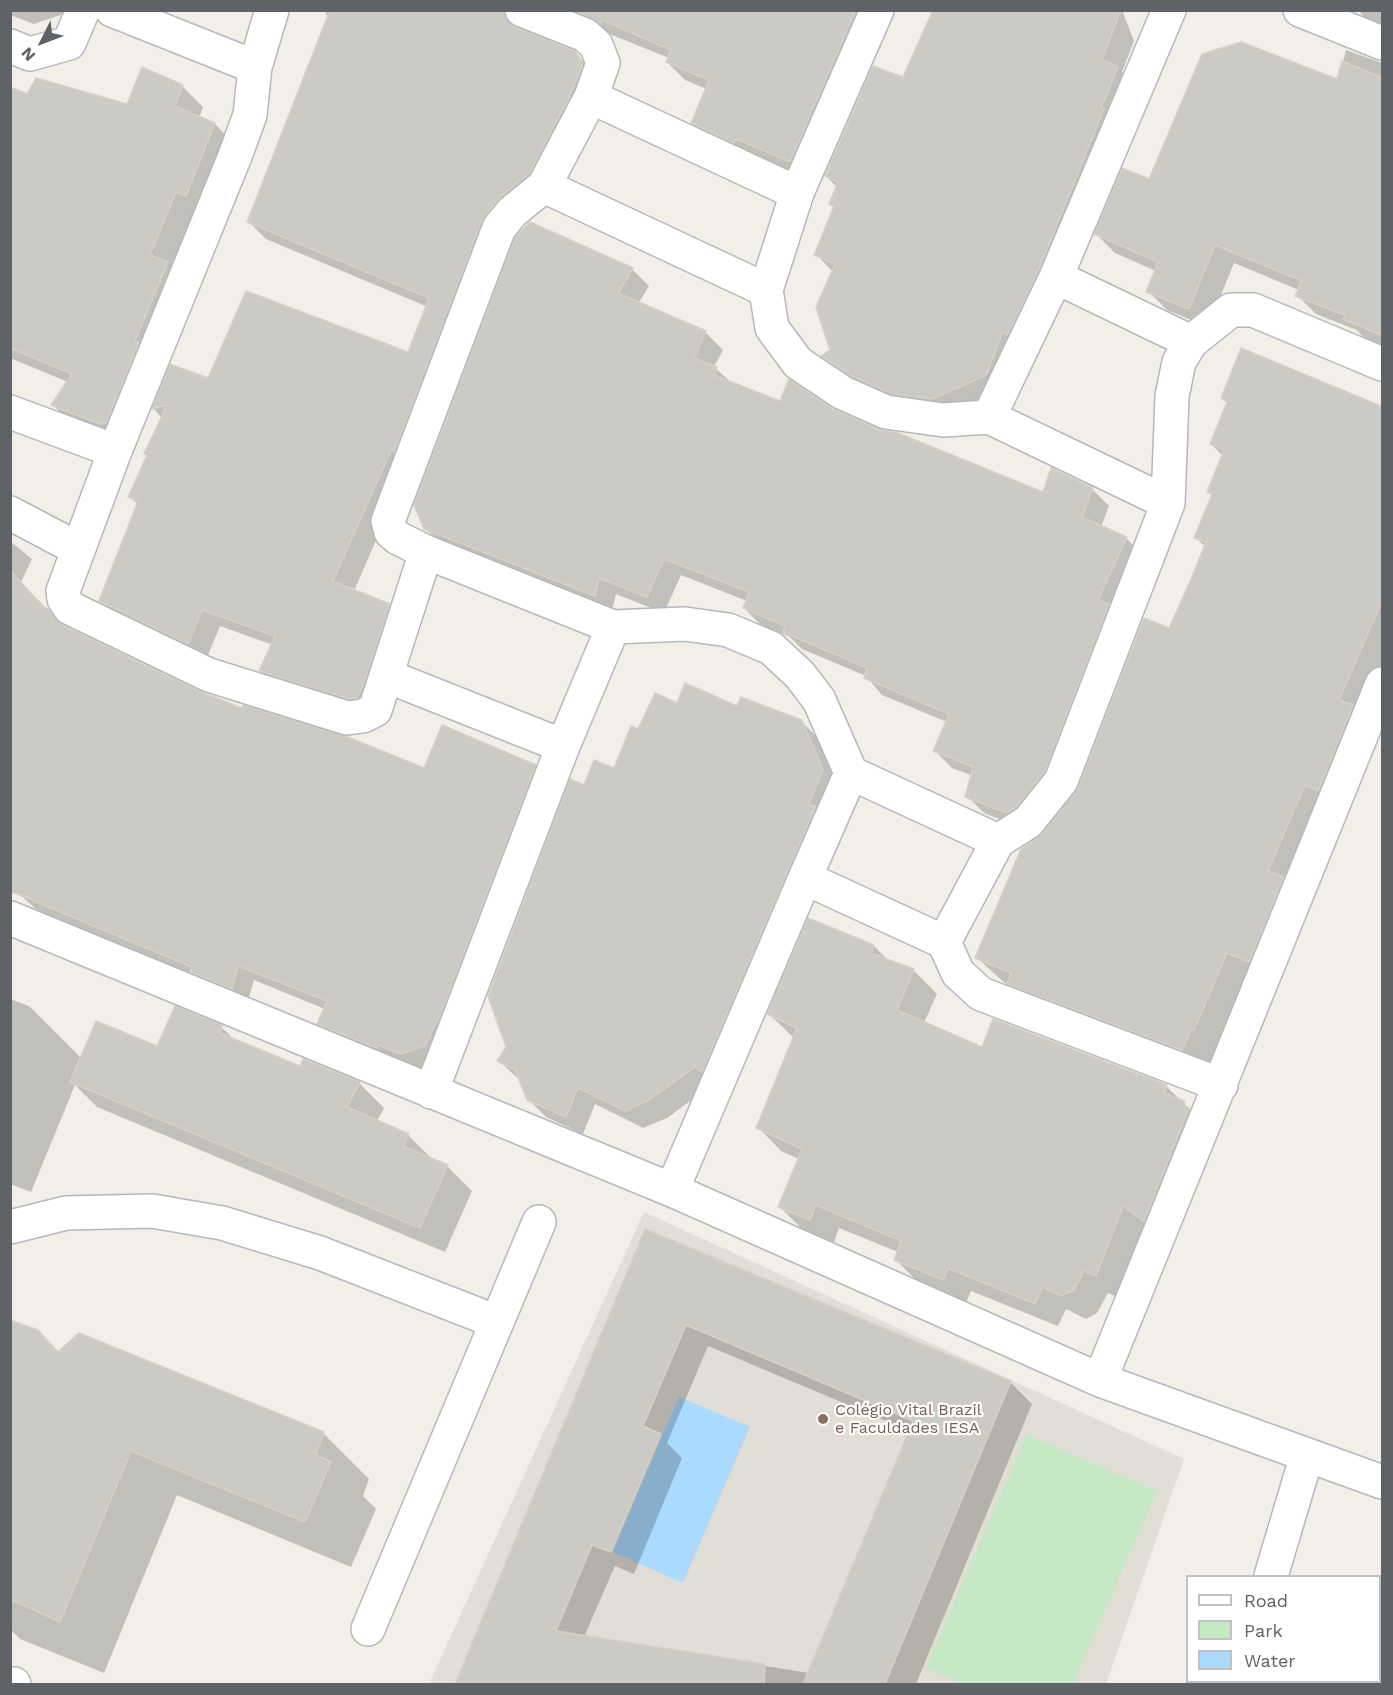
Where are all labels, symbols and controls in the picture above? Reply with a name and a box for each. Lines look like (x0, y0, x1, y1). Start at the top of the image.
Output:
north arrow (12, 12, 72, 72)
text: N (17, 44, 39, 65)
place label: Colégio Vital Brazil e Faculdades IESA (835, 1400, 982, 1438)
marker: Colégio Vital Brazil e Faculdades IESA (816, 1412, 830, 1426)
legend (1186, 1575, 1381, 1683)
text: Road (1244, 1590, 1288, 1611)
text: Park (1244, 1620, 1283, 1641)
text: Water (1244, 1650, 1296, 1671)

